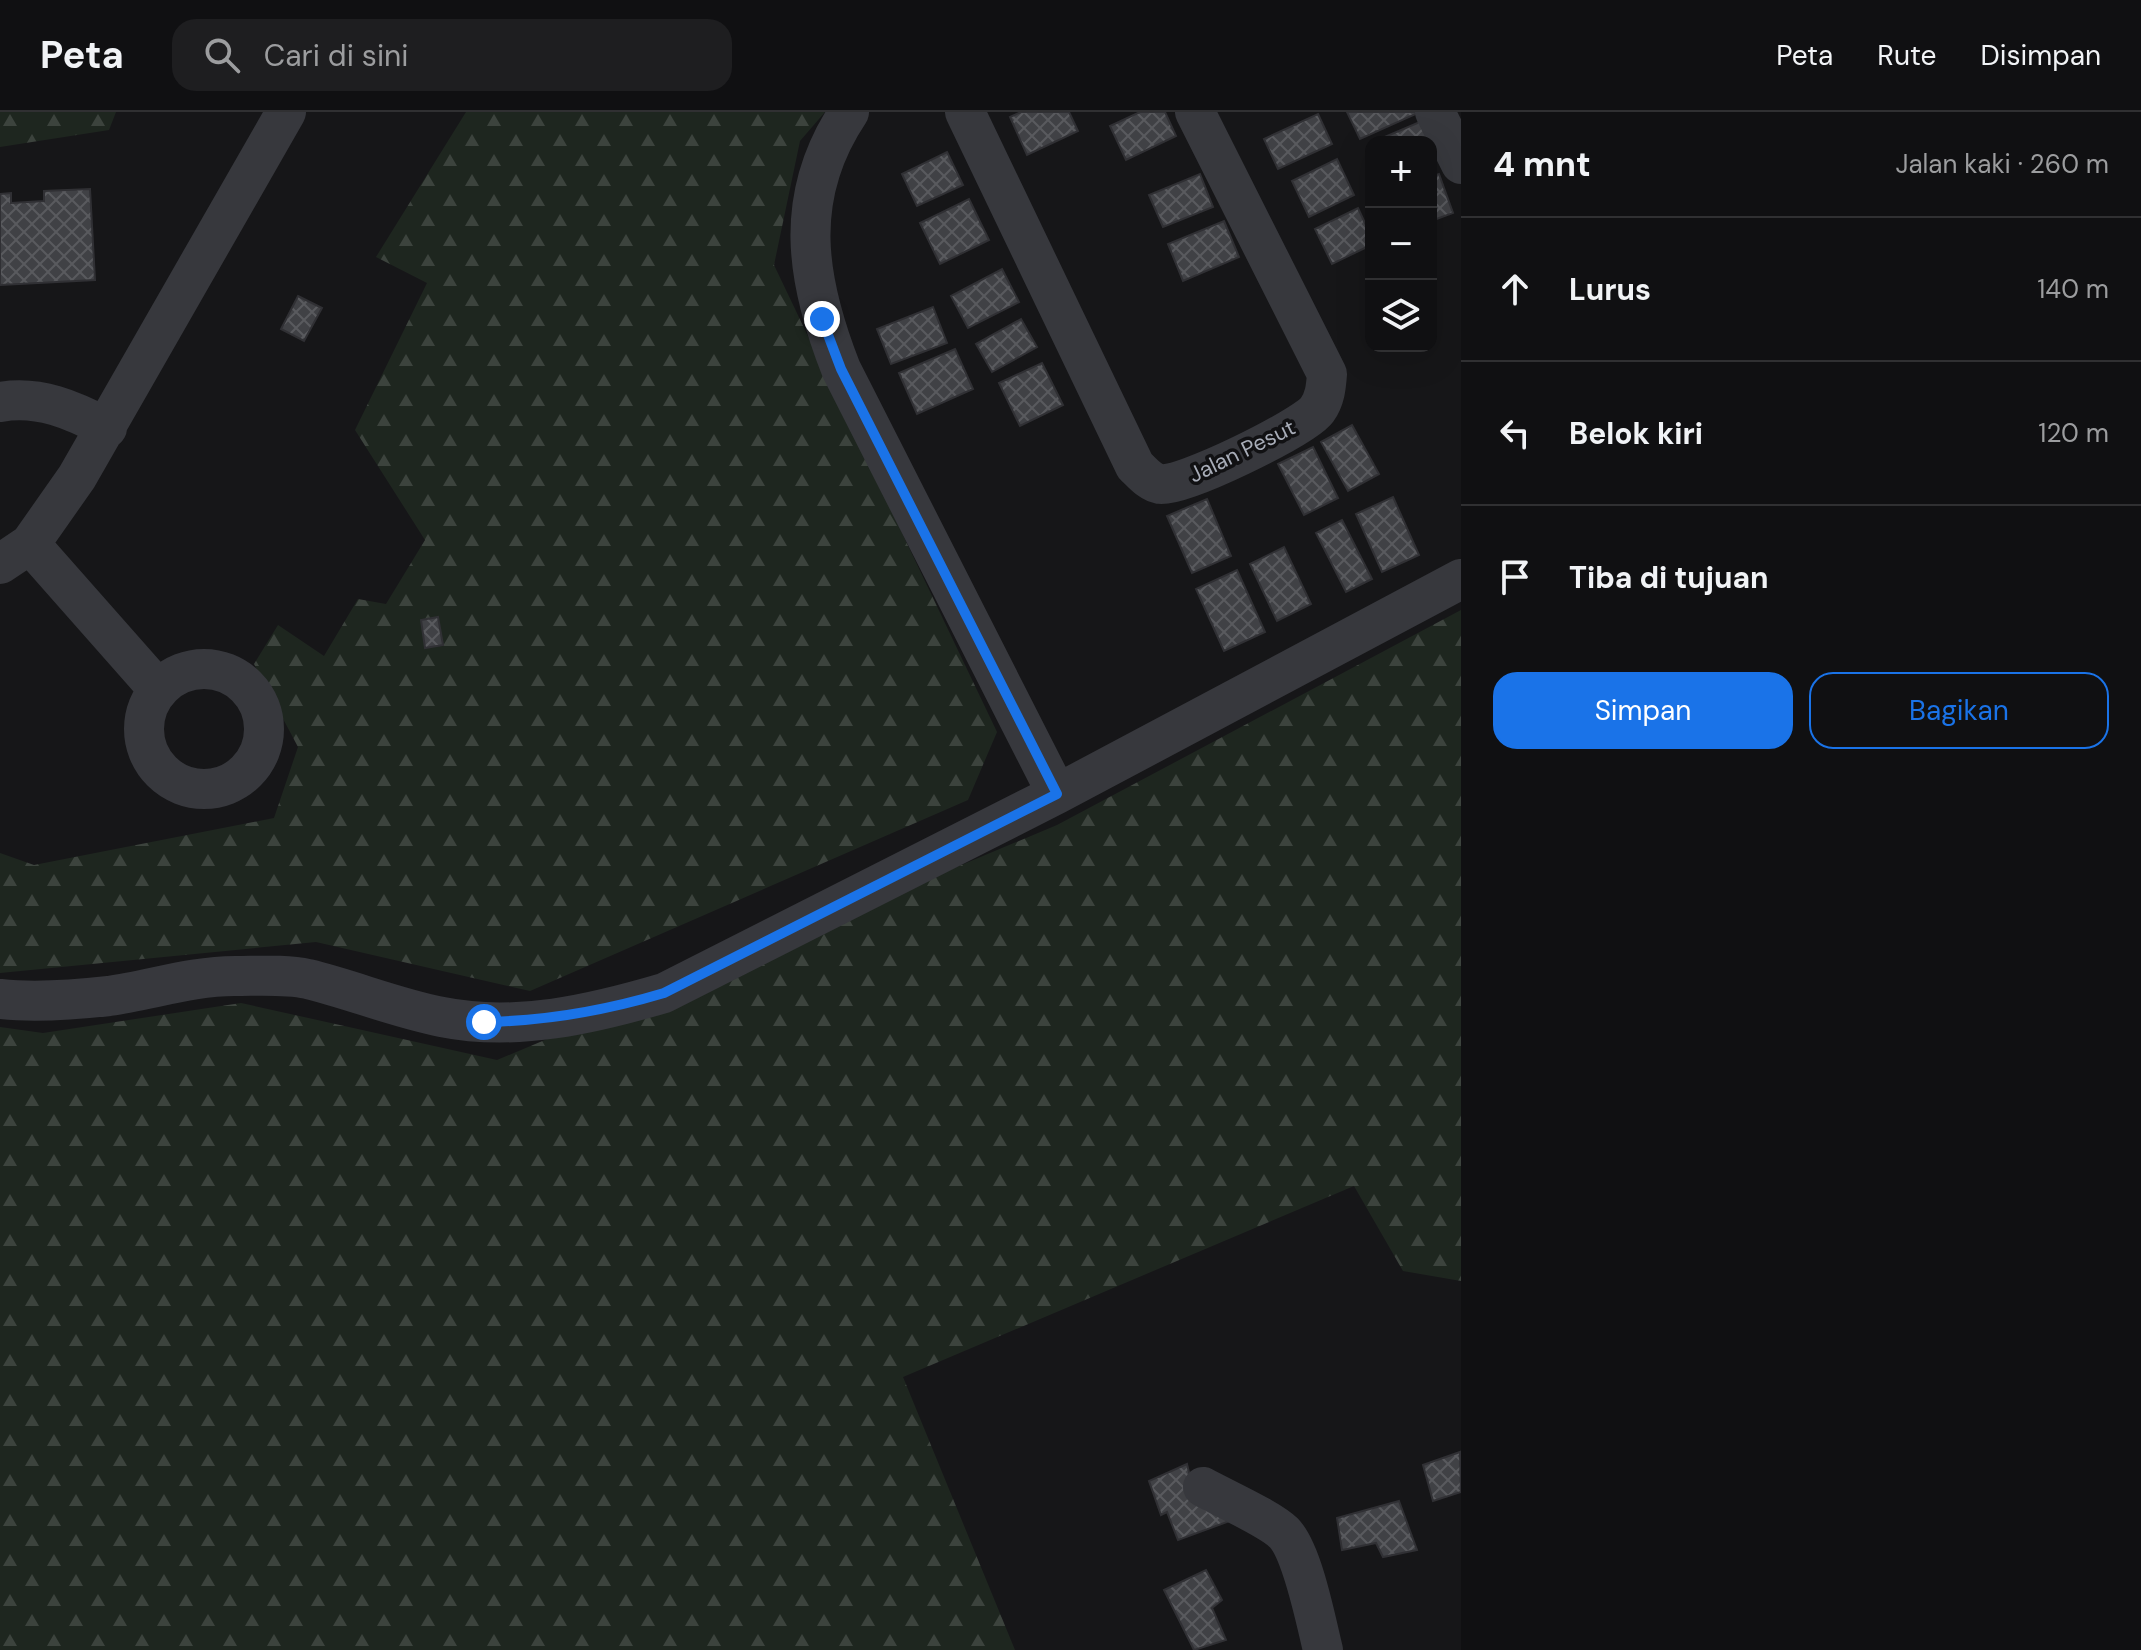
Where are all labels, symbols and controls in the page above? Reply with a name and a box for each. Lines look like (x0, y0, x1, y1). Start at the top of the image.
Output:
search box (172, 19, 732, 91)
text: Peta (40, 30, 124, 80)
icon: search (200, 33, 244, 77)
text: Cari di sini (264, 36, 409, 75)
text: Peta (1776, 37, 1833, 74)
text: Rute (1877, 37, 1936, 74)
text: Disimpan (1980, 37, 2101, 74)
map controls (1365, 136, 1437, 352)
button: + (1365, 136, 1437, 208)
text: 4 mnt (1493, 142, 1591, 187)
text: Jalan kaki · 260 m (1895, 147, 2109, 181)
button: − (1365, 208, 1437, 280)
icon: ahead (1493, 267, 1537, 311)
text: Lurus (1569, 270, 1651, 309)
text: 140 m (2037, 272, 2109, 306)
button: layers (1365, 280, 1437, 352)
route end (804, 301, 840, 337)
icon: left (1493, 411, 1537, 455)
street label: Jalan Pesut (1184, 413, 1300, 489)
text: Belok kiri (1569, 414, 1703, 453)
text: 120 m (2038, 416, 2109, 450)
icon: arrive (1493, 555, 1537, 599)
text: Tiba di tujuan (1569, 558, 1769, 597)
button: Simpan (1493, 672, 1793, 749)
button: Bagikan (1809, 672, 2109, 749)
route start (466, 1004, 502, 1040)

